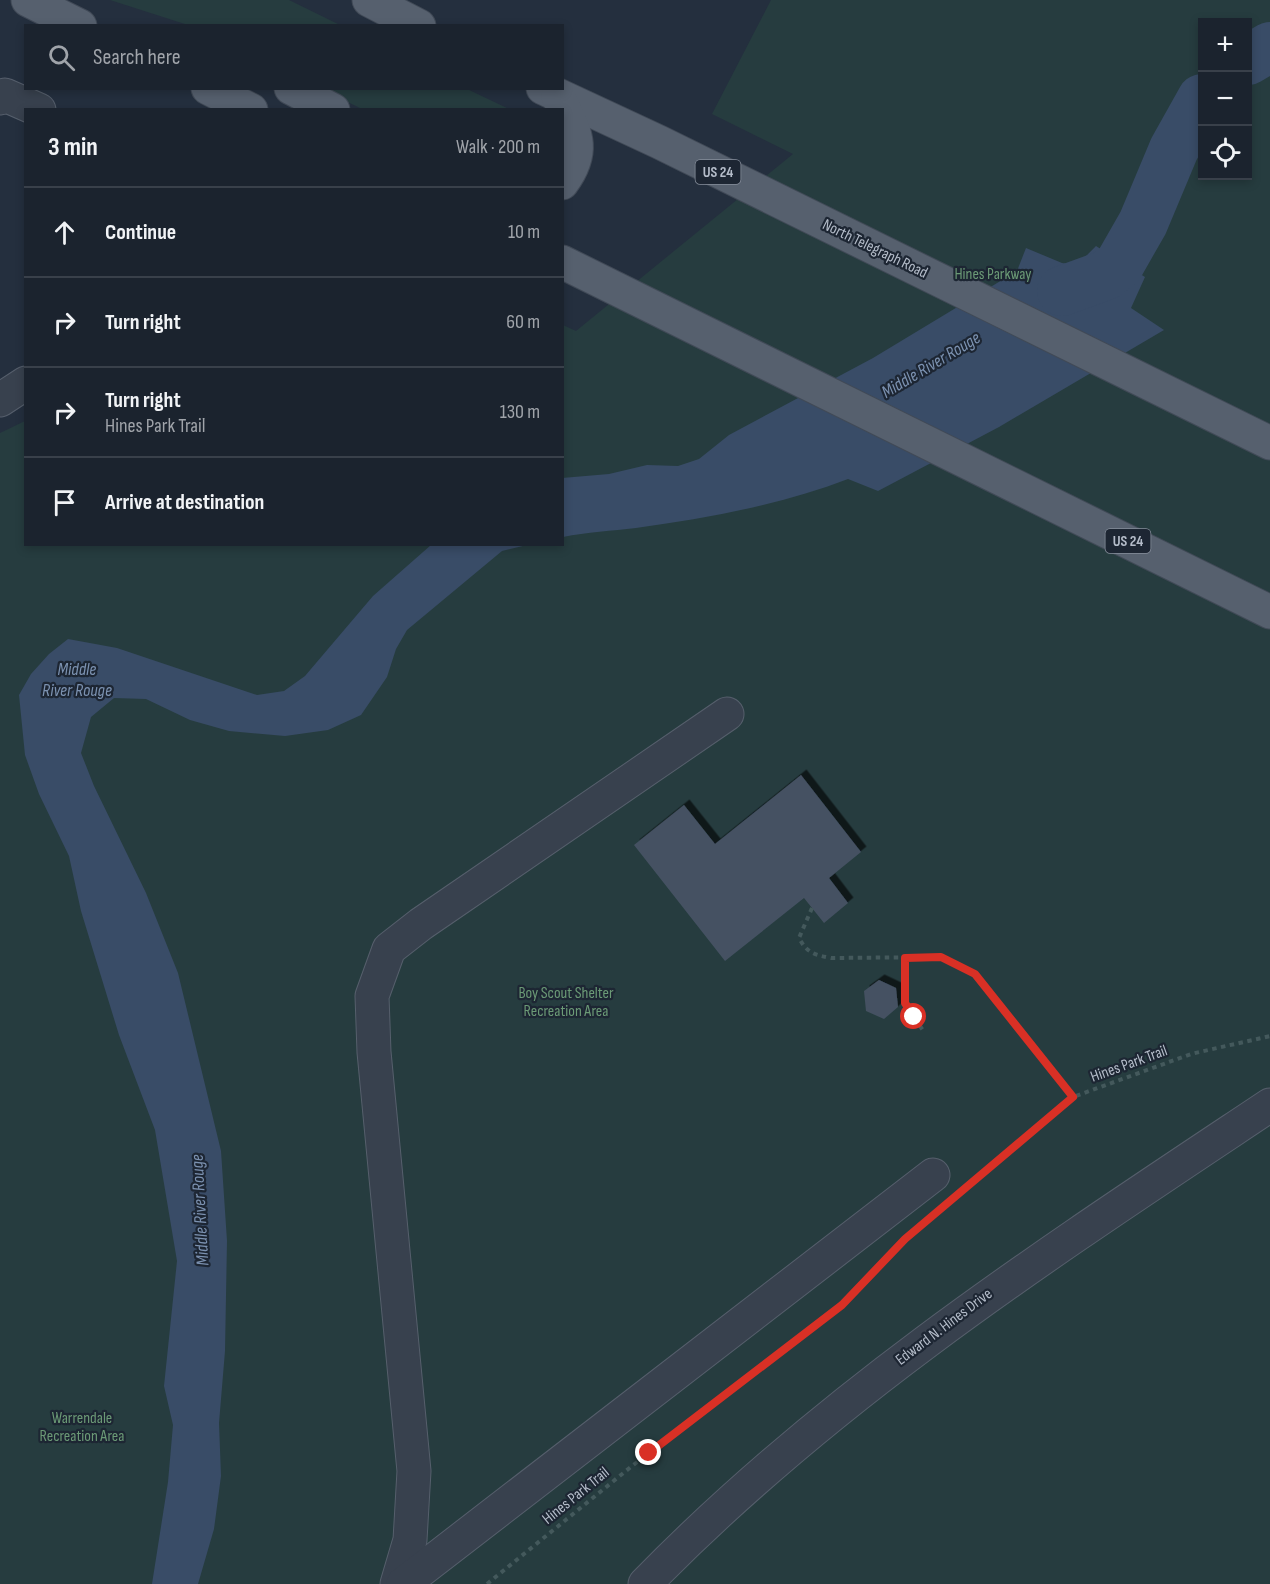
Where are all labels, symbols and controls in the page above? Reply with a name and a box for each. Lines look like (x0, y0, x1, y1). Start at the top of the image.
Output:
map controls (1198, 18, 1252, 180)
button: + (1198, 18, 1252, 72)
search box (24, 24, 564, 90)
icon: search (45, 41, 78, 74)
text: Search here (93, 44, 180, 71)
button: − (1198, 72, 1252, 126)
button: locate (1198, 126, 1252, 180)
text: 3 min (48, 132, 98, 163)
text: Walk · 200 m (456, 135, 540, 159)
road number: US 24 (696, 160, 740, 184)
street label: North Telegraph Road (819, 215, 931, 283)
icon: ahead (48, 216, 81, 249)
text: Continue (105, 219, 176, 246)
text: 10 m (508, 220, 540, 244)
park label: Hines Parkway (954, 265, 1032, 284)
icon: right (48, 306, 81, 339)
text: Turn right (105, 309, 181, 336)
text: 60 m (506, 310, 540, 334)
water label: Middle River Rouge (878, 327, 984, 403)
text: Turn right (105, 387, 181, 414)
icon: right (48, 396, 81, 429)
text: 130 m (500, 400, 540, 424)
text: Hines Park Trail (105, 414, 205, 438)
icon: arrive (48, 486, 81, 519)
text: Arrive at destination (105, 489, 264, 516)
road number: US 24 (1106, 529, 1150, 553)
water label: Middle River Rouge (42, 659, 112, 701)
park label: Boy Scout Shelter Recreation Area (518, 984, 614, 1021)
route start (900, 1003, 926, 1029)
street label: Hines Park Trail (1088, 1041, 1170, 1087)
water label: Middle River Rouge (187, 1154, 213, 1266)
street label: Edward N. Hines Drive (892, 1285, 996, 1369)
park label: Warrendale Recreation Area (40, 1409, 124, 1446)
route end (635, 1439, 661, 1465)
street label: Hines Park Trail (539, 1463, 613, 1529)

